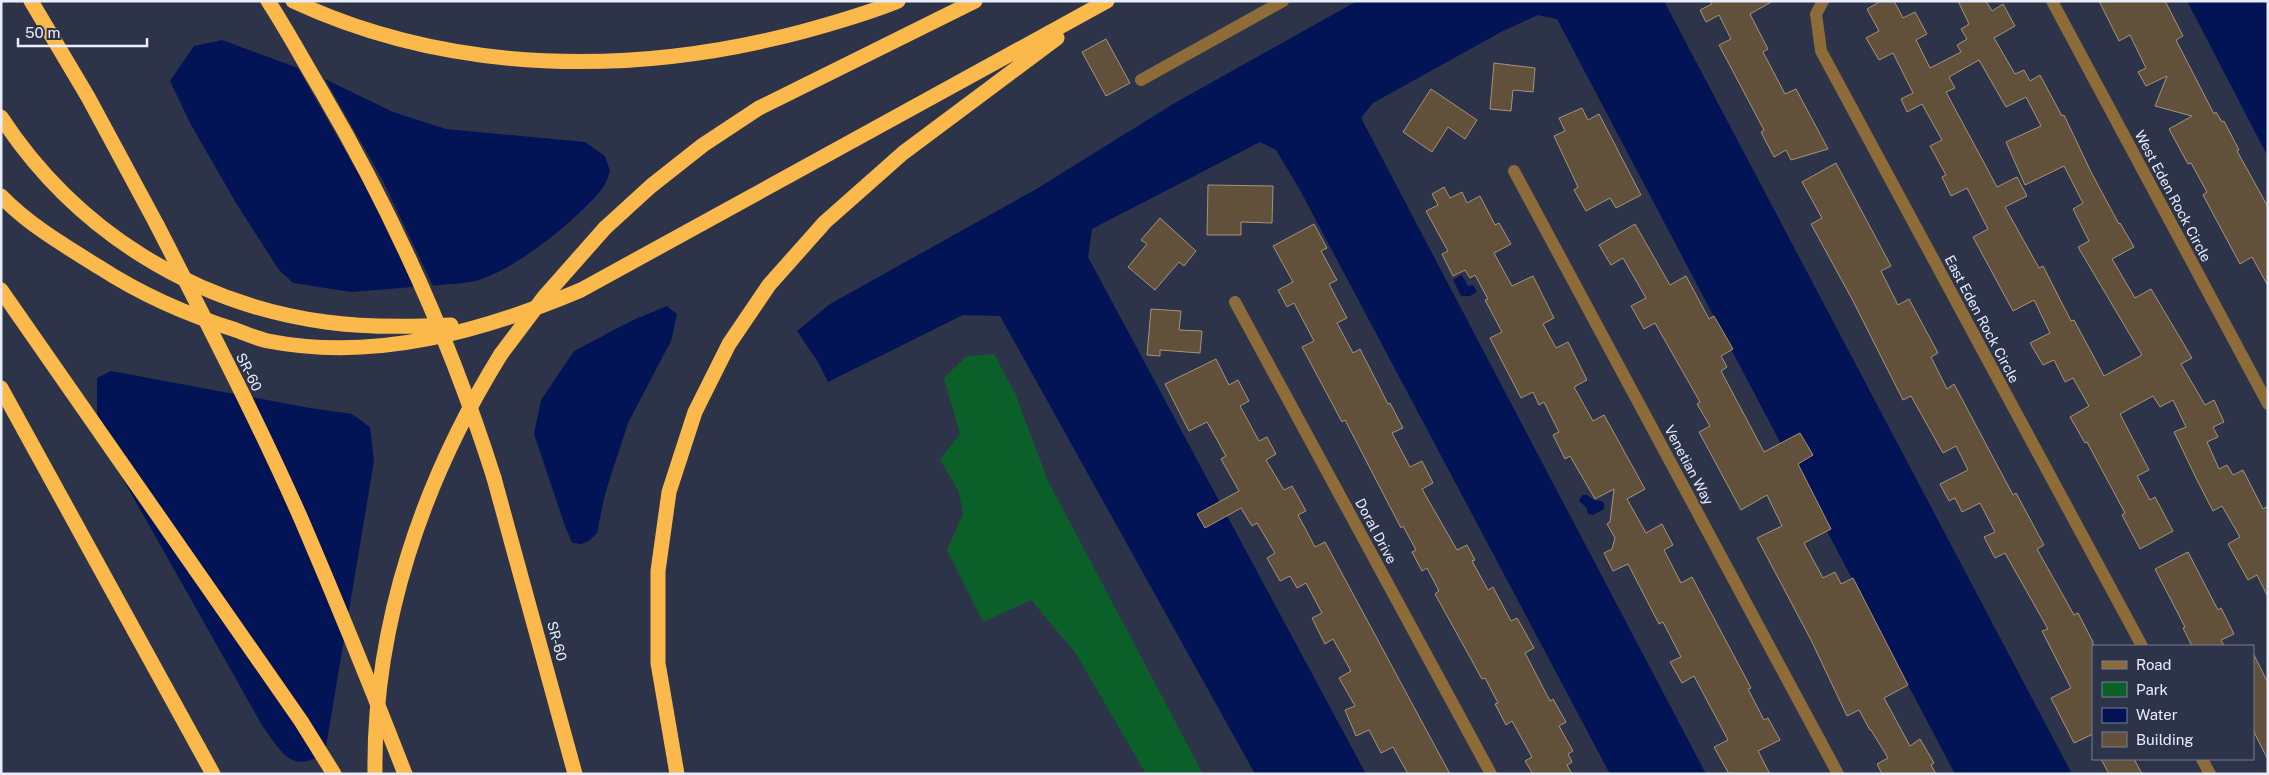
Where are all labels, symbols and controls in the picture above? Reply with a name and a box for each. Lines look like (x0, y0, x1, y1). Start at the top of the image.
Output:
scale bar (18, 15, 146, 47)
text: 50 m (25, 24, 60, 41)
street label: West Eden Rock Circle (2132, 128, 2214, 265)
street label: East Eden Rock Circle (1942, 252, 2022, 386)
street label: SR-60 (233, 350, 265, 394)
street label: Venetian Way (1661, 422, 1717, 508)
street label: Doral Drive (1352, 496, 1400, 566)
street label: SR-60 (544, 619, 570, 663)
legend (2092, 645, 2254, 760)
text: Road (2136, 656, 2172, 673)
text: Park (2136, 681, 2168, 698)
text: Water (2136, 706, 2178, 723)
text: Building (2136, 731, 2194, 748)

